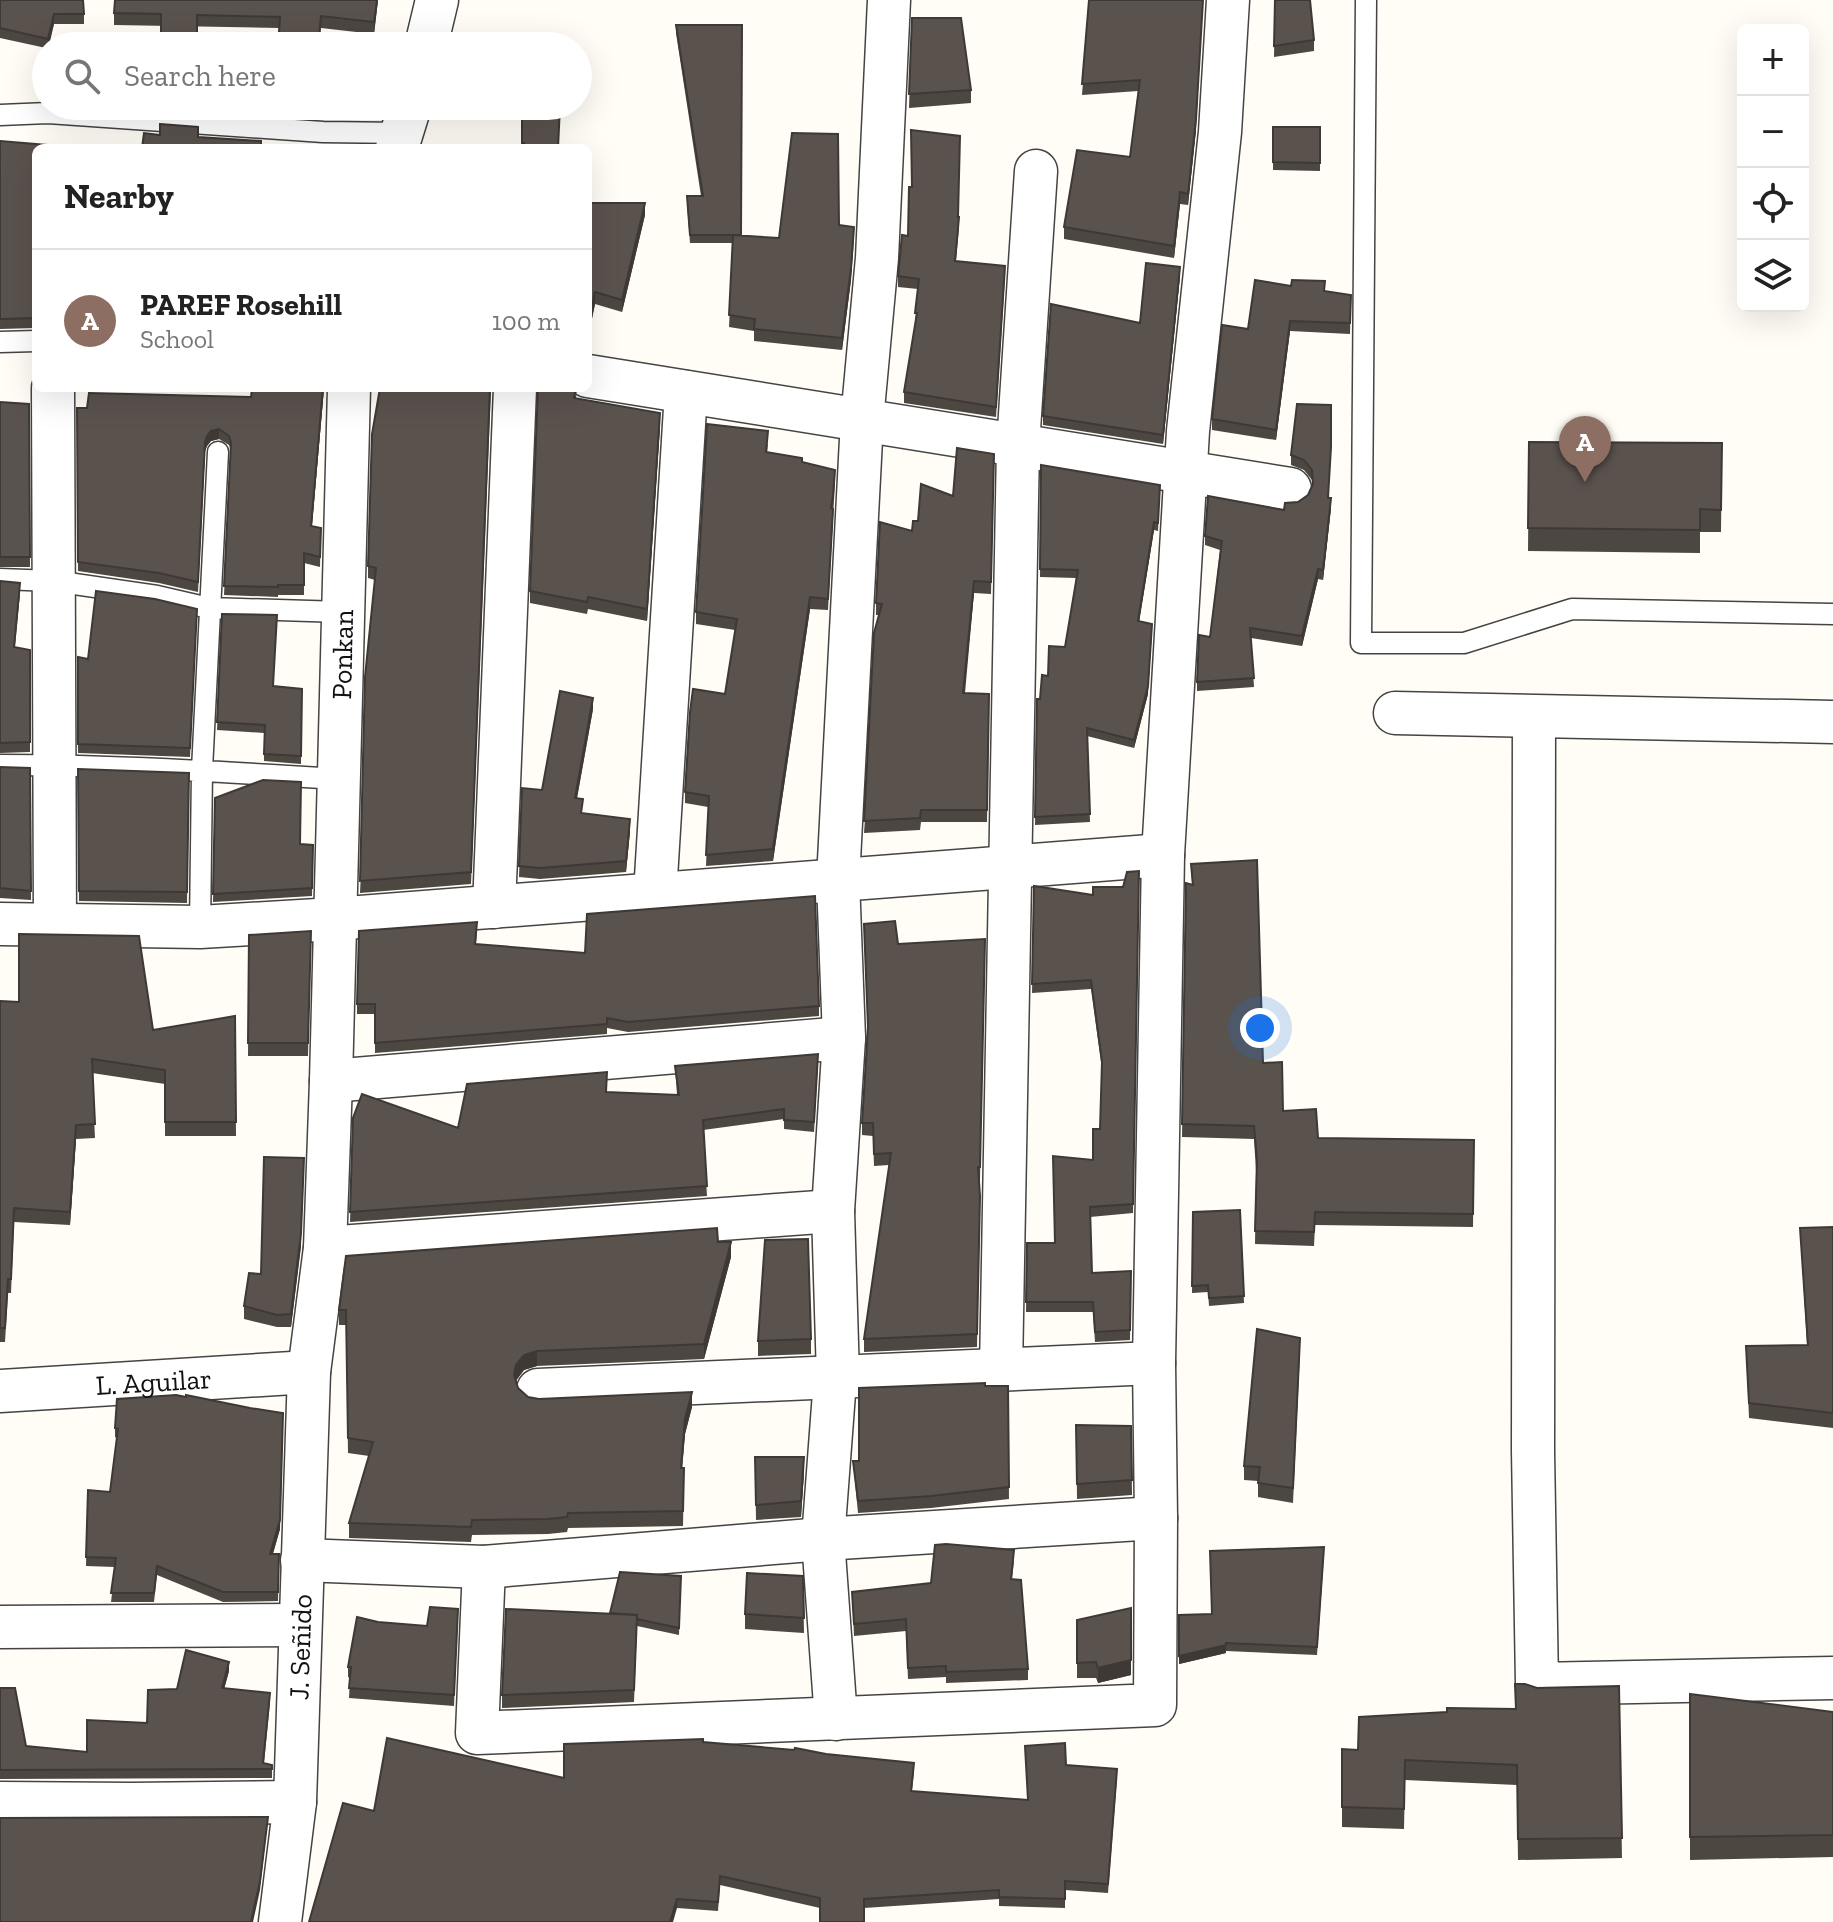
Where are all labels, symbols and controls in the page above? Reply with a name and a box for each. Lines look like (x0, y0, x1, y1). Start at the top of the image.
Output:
map controls (1737, 24, 1809, 312)
button: + (1737, 24, 1809, 96)
search box (32, 32, 592, 120)
icon: search (60, 54, 104, 98)
text: Search here (124, 58, 276, 94)
button: − (1737, 96, 1809, 168)
button: locate (1737, 168, 1809, 240)
text: Nearby (64, 176, 174, 217)
button: layers (1737, 240, 1809, 312)
text: PAREF Rosehill (140, 287, 342, 323)
text: A (81, 305, 99, 337)
text: 100 m (492, 305, 560, 337)
text: School (140, 323, 214, 355)
pin: A (1559, 416, 1611, 482)
street label: Ponkan (324, 609, 360, 700)
your location (1240, 1008, 1280, 1048)
street label: L. Aguilar (95, 1362, 213, 1402)
street label: J. Señido (282, 1593, 318, 1701)

